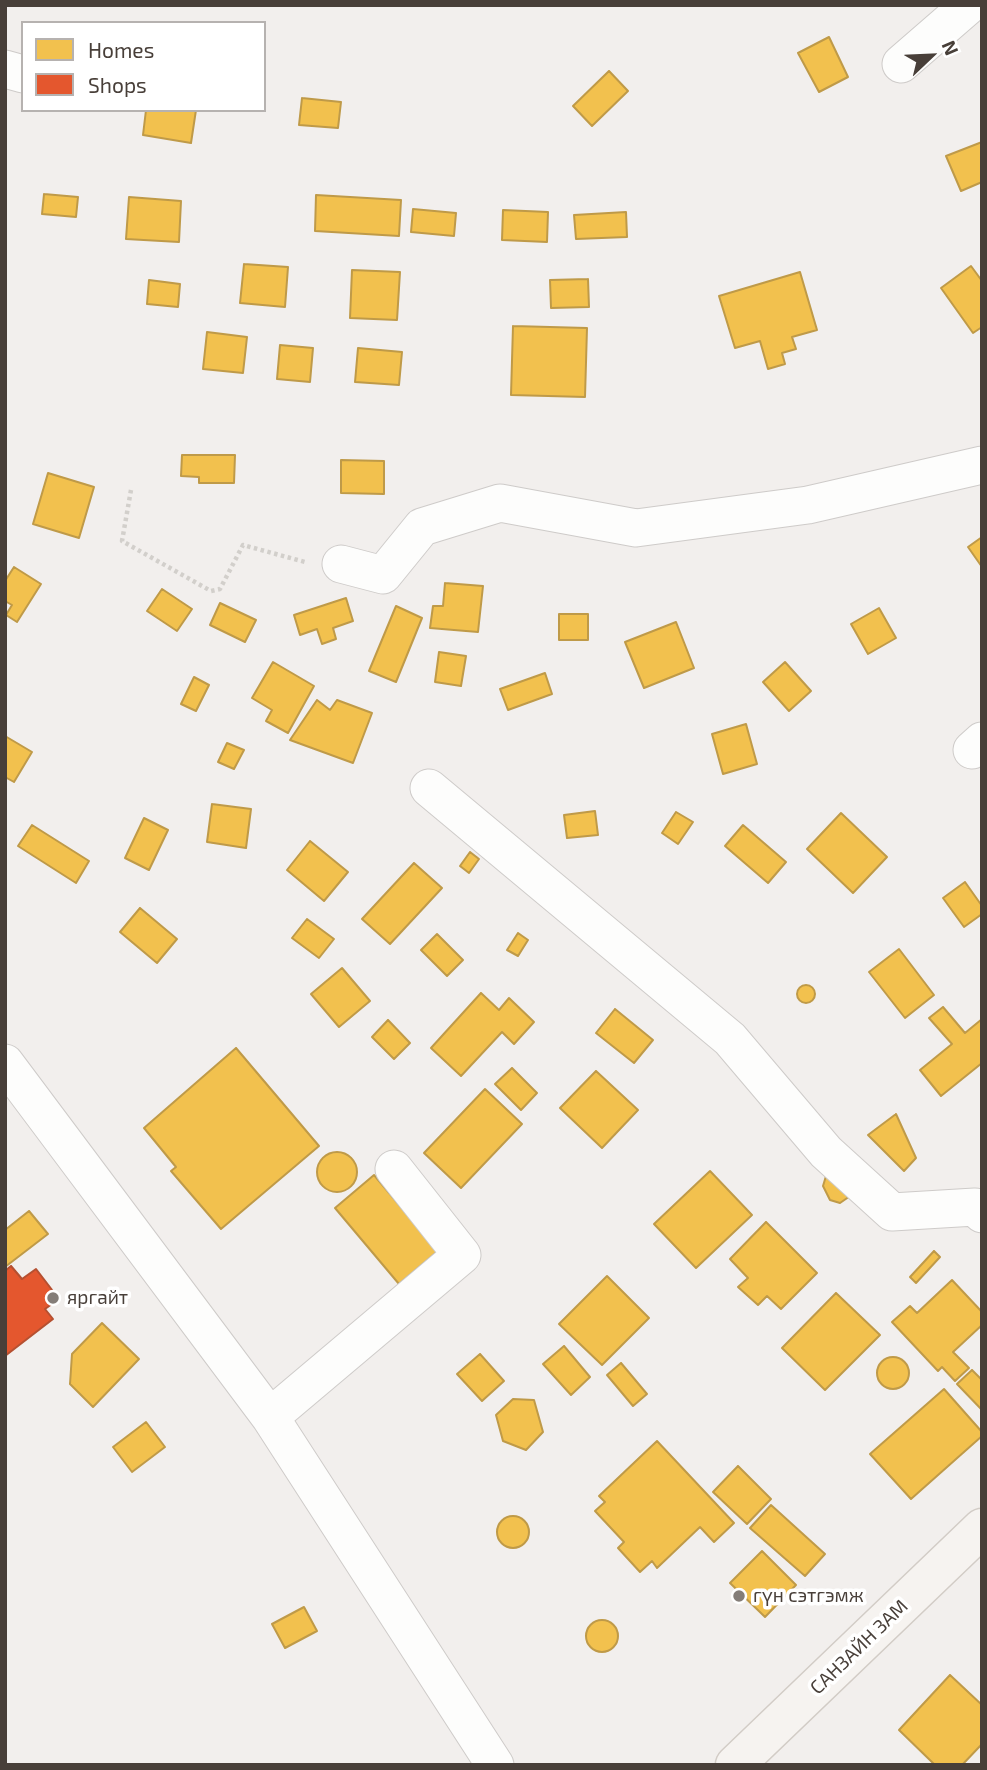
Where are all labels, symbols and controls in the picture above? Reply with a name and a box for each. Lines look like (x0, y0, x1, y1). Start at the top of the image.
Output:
legend (21, 21, 266, 112)
north arrow (896, 21, 966, 91)
text: Homes (88, 37, 154, 62)
text: N (938, 37, 964, 58)
text: Shops (88, 72, 147, 97)
place label: яргайт (67, 1287, 128, 1309)
marker: яргайт (45, 1290, 61, 1306)
place label: гүн сэтгэмж (753, 1585, 864, 1607)
marker: гүн сэтгэмж (731, 1588, 747, 1604)
street label: САНЗАЙН ЗАМ (806, 1595, 912, 1699)

